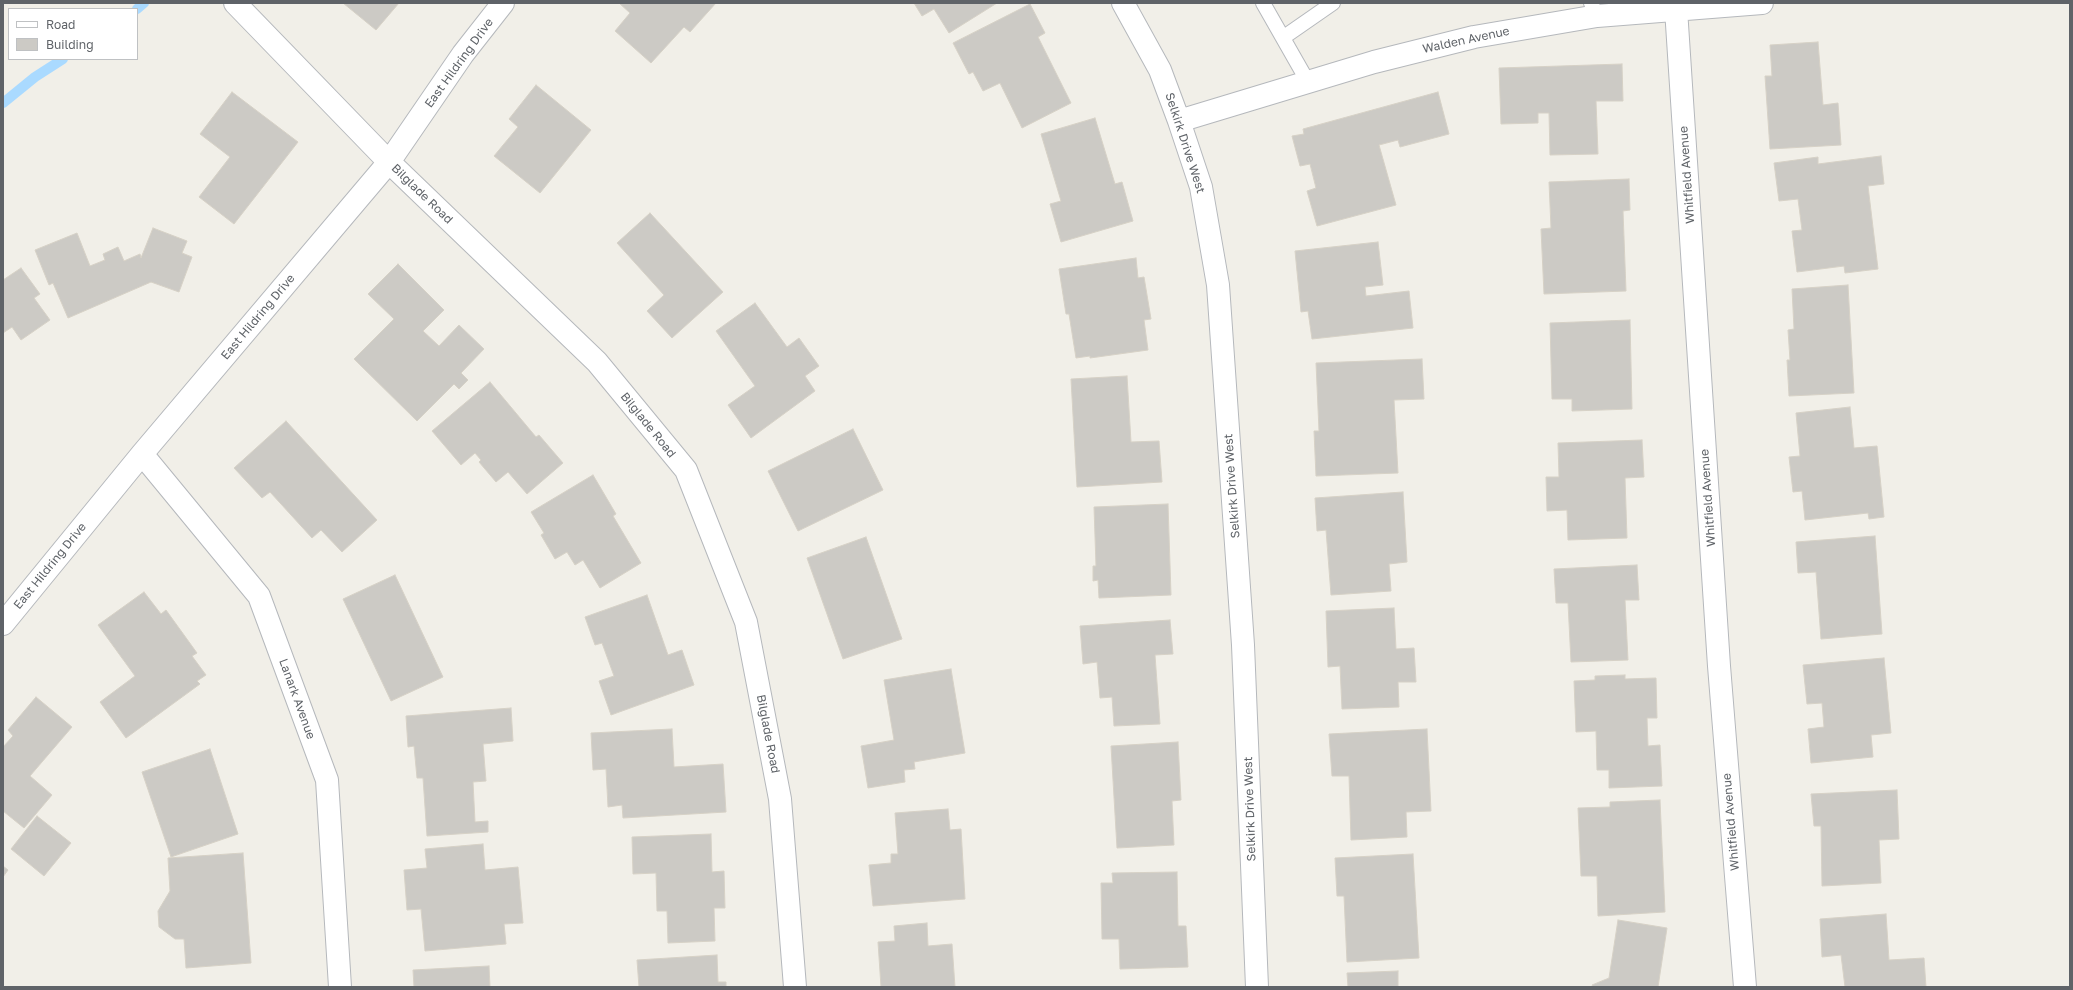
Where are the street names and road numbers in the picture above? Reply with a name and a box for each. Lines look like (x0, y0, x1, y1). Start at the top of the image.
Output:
street label: East Hildring Drive (422, 15, 496, 111)
street label: Walden Avenue (1421, 24, 1511, 56)
street label: Selkirk Drive West (1162, 91, 1208, 195)
street label: Whitfield Avenue (1676, 126, 1698, 224)
street label: Bilglade Road (388, 161, 456, 227)
street label: East Hildring Drive (218, 271, 298, 363)
street label: Bilglade Road (617, 389, 679, 461)
street label: Selkirk Drive West (1221, 433, 1243, 539)
street label: Whitfield Avenue (1697, 449, 1719, 547)
street label: East Hildring Drive (11, 520, 89, 612)
street label: Lanark Avenue (276, 657, 318, 741)
street label: Bilglade Road (753, 694, 783, 774)
street label: Selkirk Drive West (1241, 756, 1259, 862)
street label: Whitfield Avenue (1720, 773, 1742, 871)

